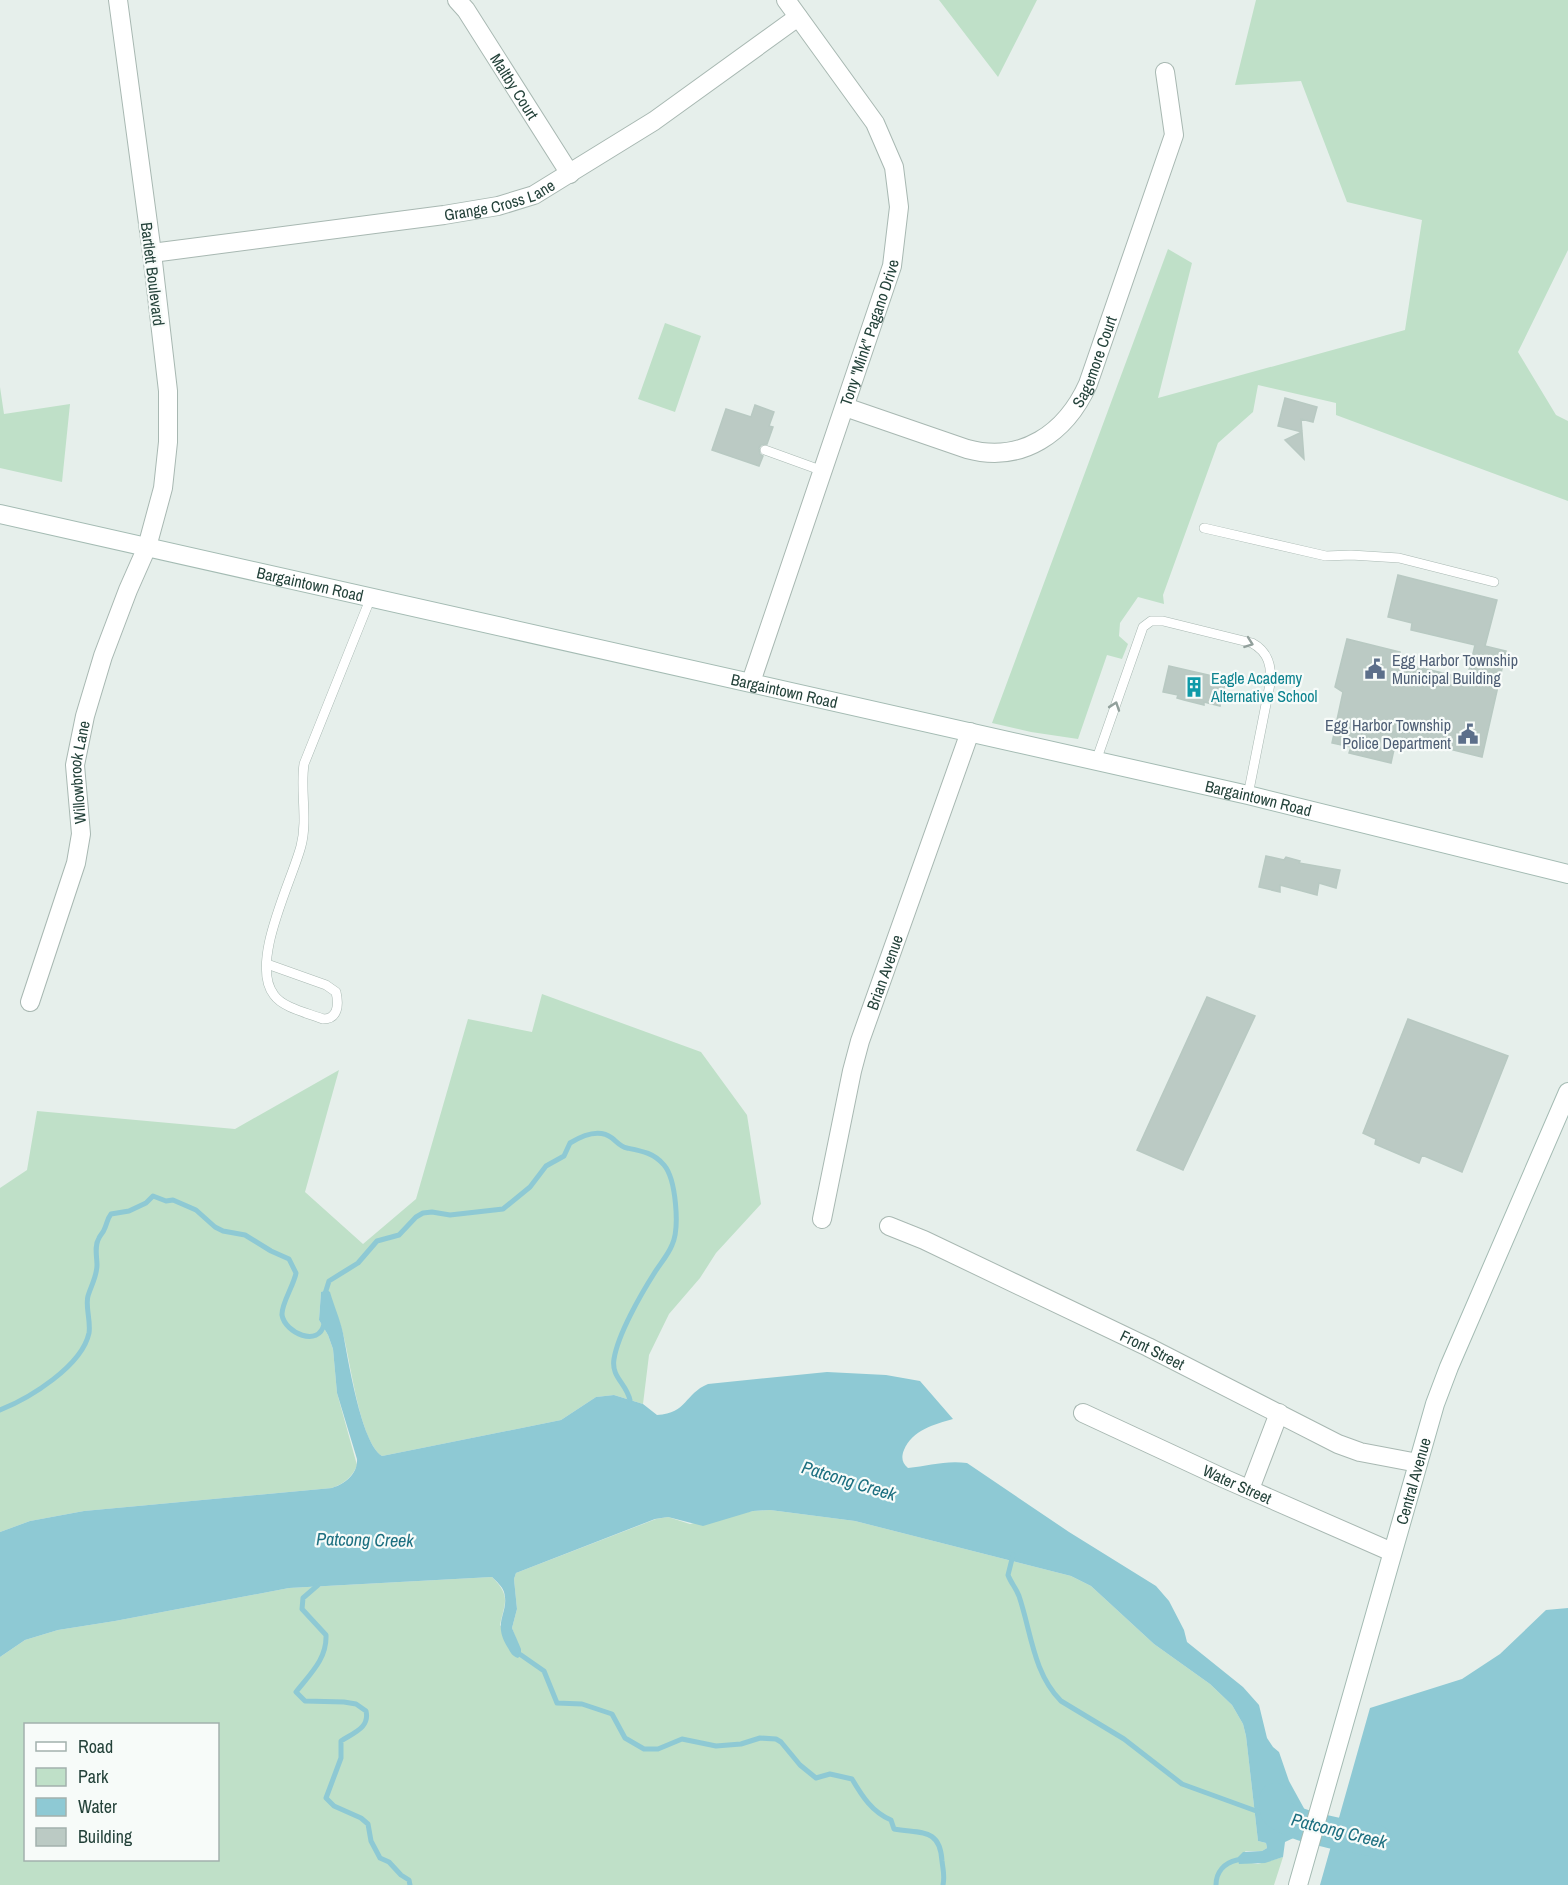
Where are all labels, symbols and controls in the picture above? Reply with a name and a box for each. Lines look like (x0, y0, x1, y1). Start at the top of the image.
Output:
street label: Maltby Court (485, 49, 544, 124)
street label: Grange Cross Lane (442, 174, 559, 226)
street label: Bartlett Boulevard (136, 221, 170, 327)
street label: Tony "Mink" Pagano Drive (834, 258, 904, 409)
street label: Sagemore Court (1067, 313, 1122, 412)
street label: Bargaintown Road (255, 561, 366, 607)
one-way arrow (1243, 636, 1254, 649)
place label: Egg Harbor Township Municipal Building (1392, 649, 1518, 689)
public building icon: Egg Harbor Township Municipal Building (1363, 657, 1387, 681)
place label: Eagle Academy Alternative School (1210, 667, 1318, 707)
street label: Bargaintown Road (729, 668, 840, 713)
building icon: Eagle Academy Alternative School (1182, 675, 1206, 699)
one-way arrow (1108, 701, 1121, 712)
place label: Egg Harbor Township Police Department (1325, 714, 1451, 754)
street label: Willowbrook Lane (64, 719, 95, 825)
public building icon: Egg Harbor Township Police Department (1456, 722, 1480, 746)
street label: Bargaintown Road (1203, 775, 1314, 821)
street label: Brian Avenue (861, 932, 908, 1013)
street label: Front Street (1117, 1324, 1189, 1375)
street label: Central Avenue (1390, 1435, 1436, 1527)
water label: Patcong Creek (799, 1454, 900, 1507)
street label: Water Street (1199, 1459, 1276, 1509)
water label: Patcong Creek (316, 1526, 415, 1553)
legend (24, 1723, 219, 1861)
text: Road (78, 1734, 113, 1759)
text: Park (78, 1764, 109, 1789)
text: Water (78, 1794, 117, 1819)
water label: Patcong Creek (1289, 1807, 1390, 1855)
text: Building (78, 1824, 133, 1849)

